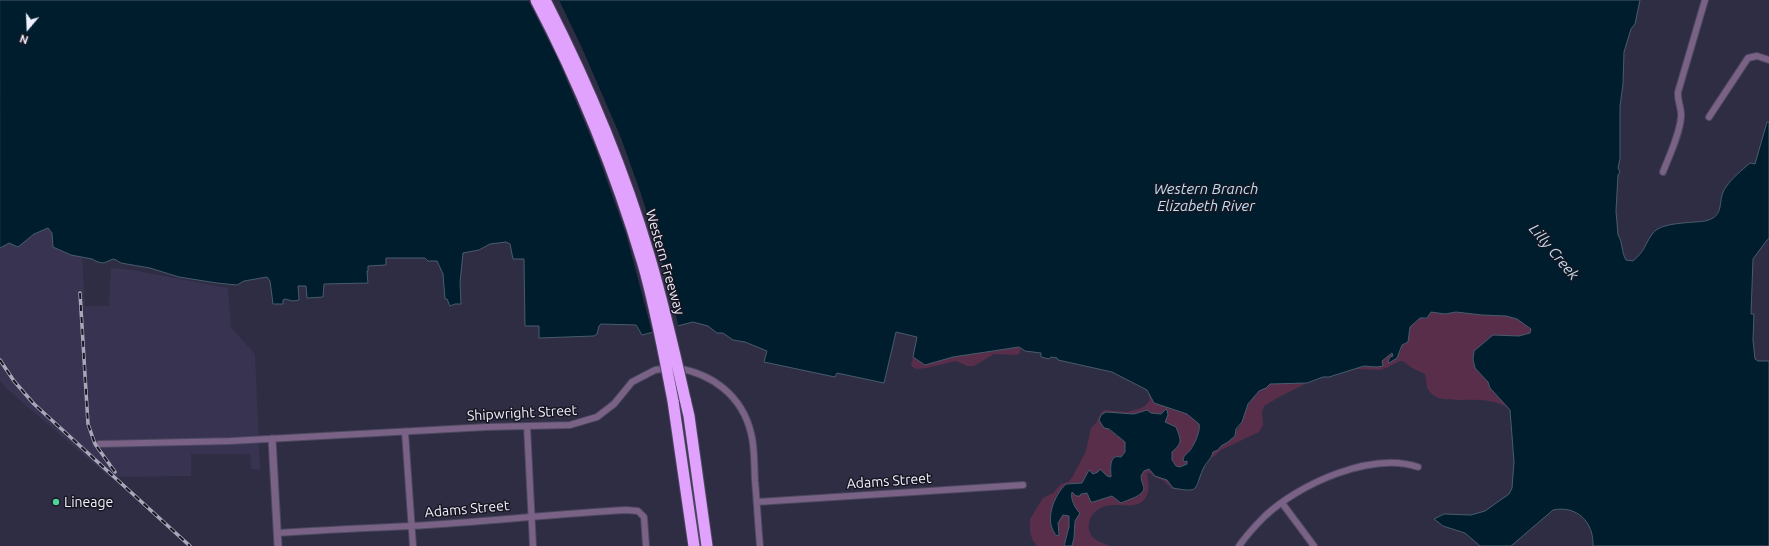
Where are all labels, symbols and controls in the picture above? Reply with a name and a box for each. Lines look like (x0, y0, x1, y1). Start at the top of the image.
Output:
north arrow (8, 8, 48, 48)
text: N (18, 32, 30, 46)
water label: Western Branch Elizabeth River (1154, 180, 1258, 215)
street label: Western Freeway (642, 207, 688, 317)
water label: Lilly Creek (1525, 220, 1583, 284)
street label: Shipwright Street (466, 402, 578, 424)
street label: Adams Street (846, 470, 932, 492)
place label: Lineage (64, 494, 113, 510)
marker: Lineage (51, 497, 61, 507)
street label: Adams Street (424, 497, 510, 521)

